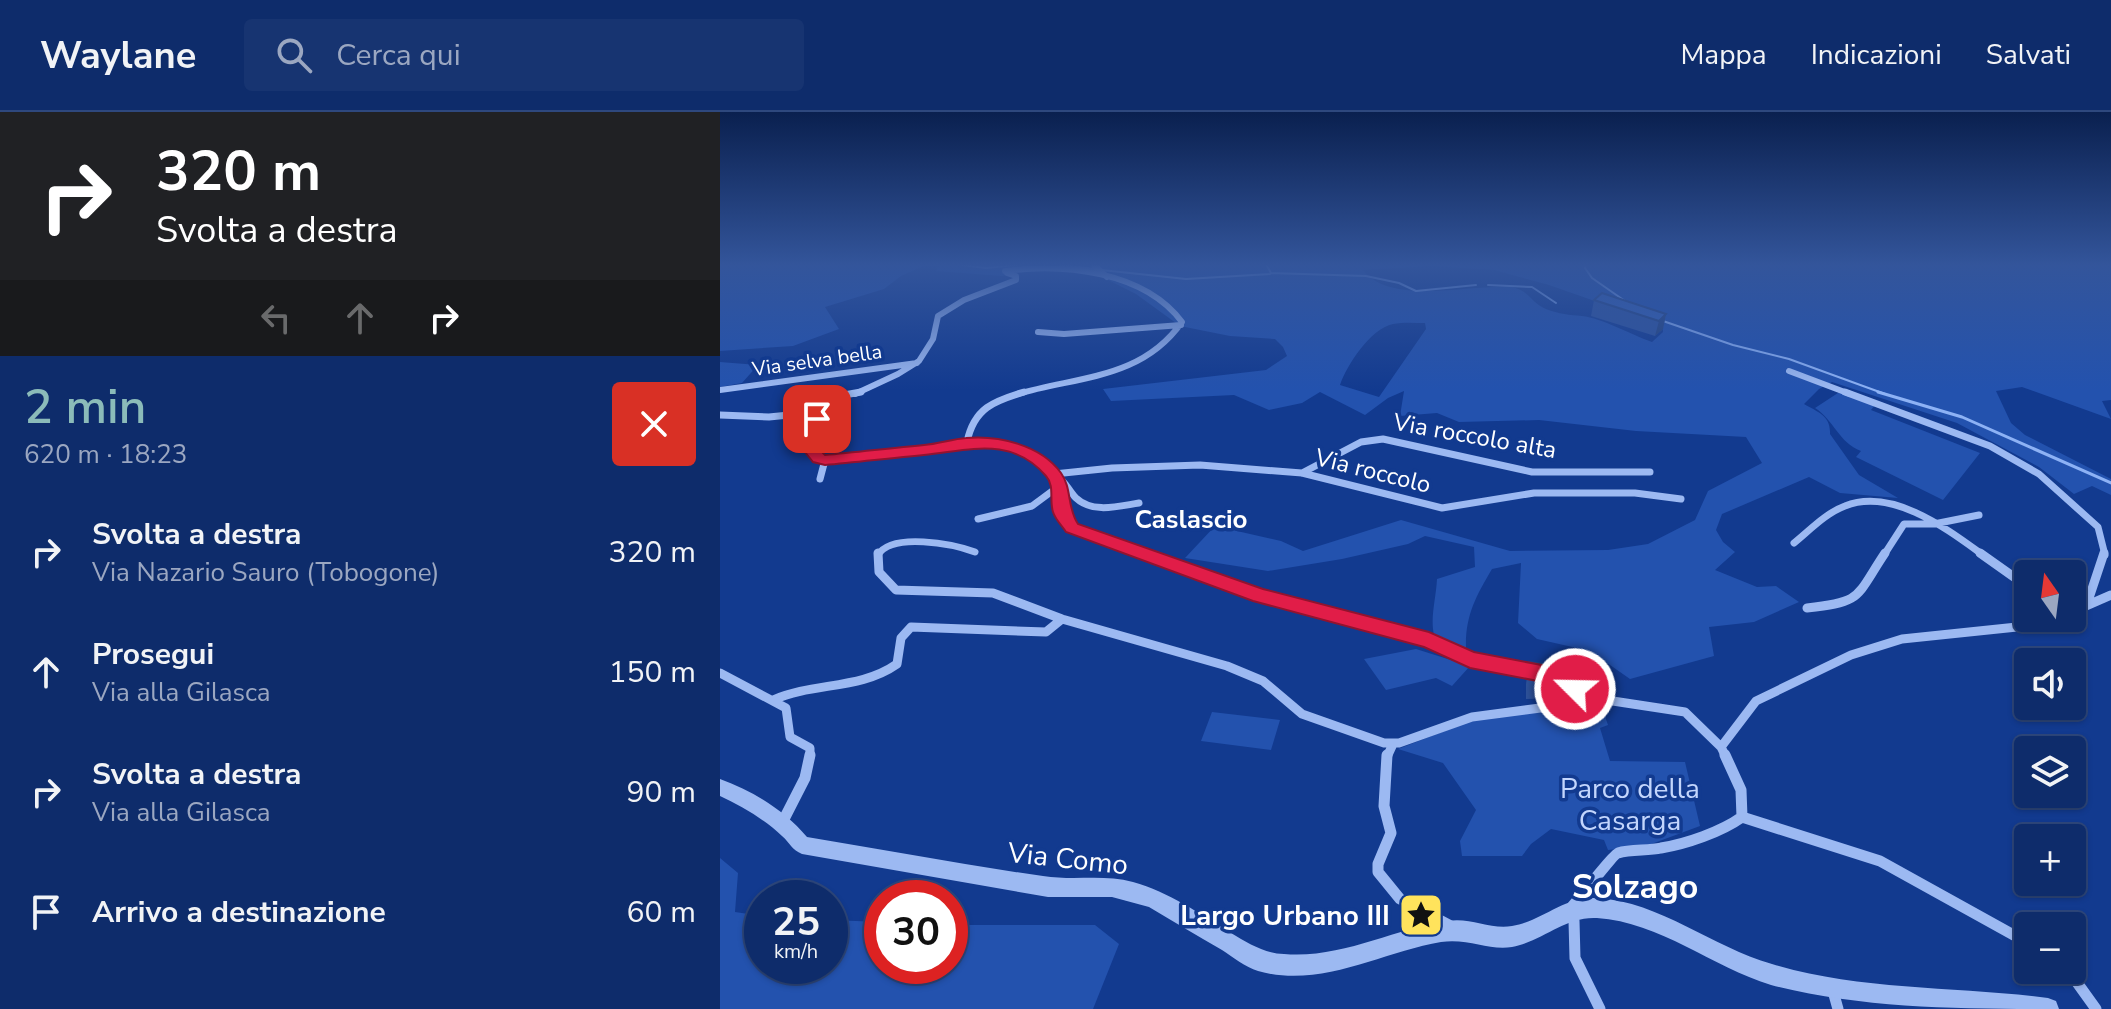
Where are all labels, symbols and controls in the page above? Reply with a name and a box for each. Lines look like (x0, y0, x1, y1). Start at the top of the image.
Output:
search box (244, 19, 804, 91)
text: Waylane (40, 30, 196, 81)
icon: search (272, 33, 316, 77)
text: Cerca qui (336, 35, 461, 76)
text: Mappa (1680, 36, 1767, 74)
text: Indicazioni (1811, 36, 1942, 74)
text: Salvati (1986, 36, 2071, 74)
text: 320 m (156, 133, 321, 210)
icon: right (24, 144, 128, 248)
text: Svolta a destra (156, 206, 397, 255)
icon: left (254, 296, 298, 340)
icon: ahead (338, 296, 382, 340)
icon: right (422, 296, 466, 340)
street label: Via selva bella (749, 338, 884, 383)
text: 2 min (24, 374, 146, 440)
button: close (612, 382, 696, 466)
pin (783, 385, 851, 453)
icon: arrive (795, 397, 839, 441)
street label: Via roccolo alta (1390, 406, 1559, 466)
text: 620 m · 18:23 (24, 437, 187, 472)
street label: Via roccolo (1311, 441, 1434, 501)
district label: Caslascio (1134, 502, 1248, 537)
text: Svolta a destra (92, 514, 302, 555)
icon: right (24, 530, 68, 574)
text: 320 m (609, 532, 696, 573)
text: Via Nazario Sauro (Tobogone) (92, 555, 440, 590)
north arrow (2014, 560, 2086, 632)
map controls (2014, 560, 2086, 984)
text: Prosegui (92, 634, 214, 675)
position arrow (1533, 647, 1617, 731)
button: sound (2014, 648, 2086, 720)
icon: ahead (24, 650, 68, 694)
text: 150 m (609, 652, 696, 693)
text: Via alla Gilasca (92, 675, 271, 710)
button: layers (2014, 736, 2086, 808)
text: Svolta a destra (92, 754, 302, 795)
icon: right (24, 770, 68, 814)
park label: Parco della Casarga (1560, 770, 1700, 840)
text: 90 m (627, 772, 696, 813)
text: Via alla Gilasca (92, 795, 271, 830)
button: + (2014, 824, 2086, 896)
street label: Via Como (1005, 834, 1130, 884)
district label: Solzago (1572, 864, 1698, 910)
speed limit sign: 30 (864, 880, 968, 984)
icon: arrive (24, 890, 68, 934)
place icon: Largo Urbano III (1397, 891, 1445, 939)
text: Arrivo a destinazione (92, 892, 386, 933)
text: 60 m (627, 892, 696, 933)
text: 25 (772, 895, 820, 949)
place label: Largo Urbano III (1180, 897, 1390, 935)
button: − (2014, 912, 2086, 984)
text: km/h (774, 938, 818, 965)

